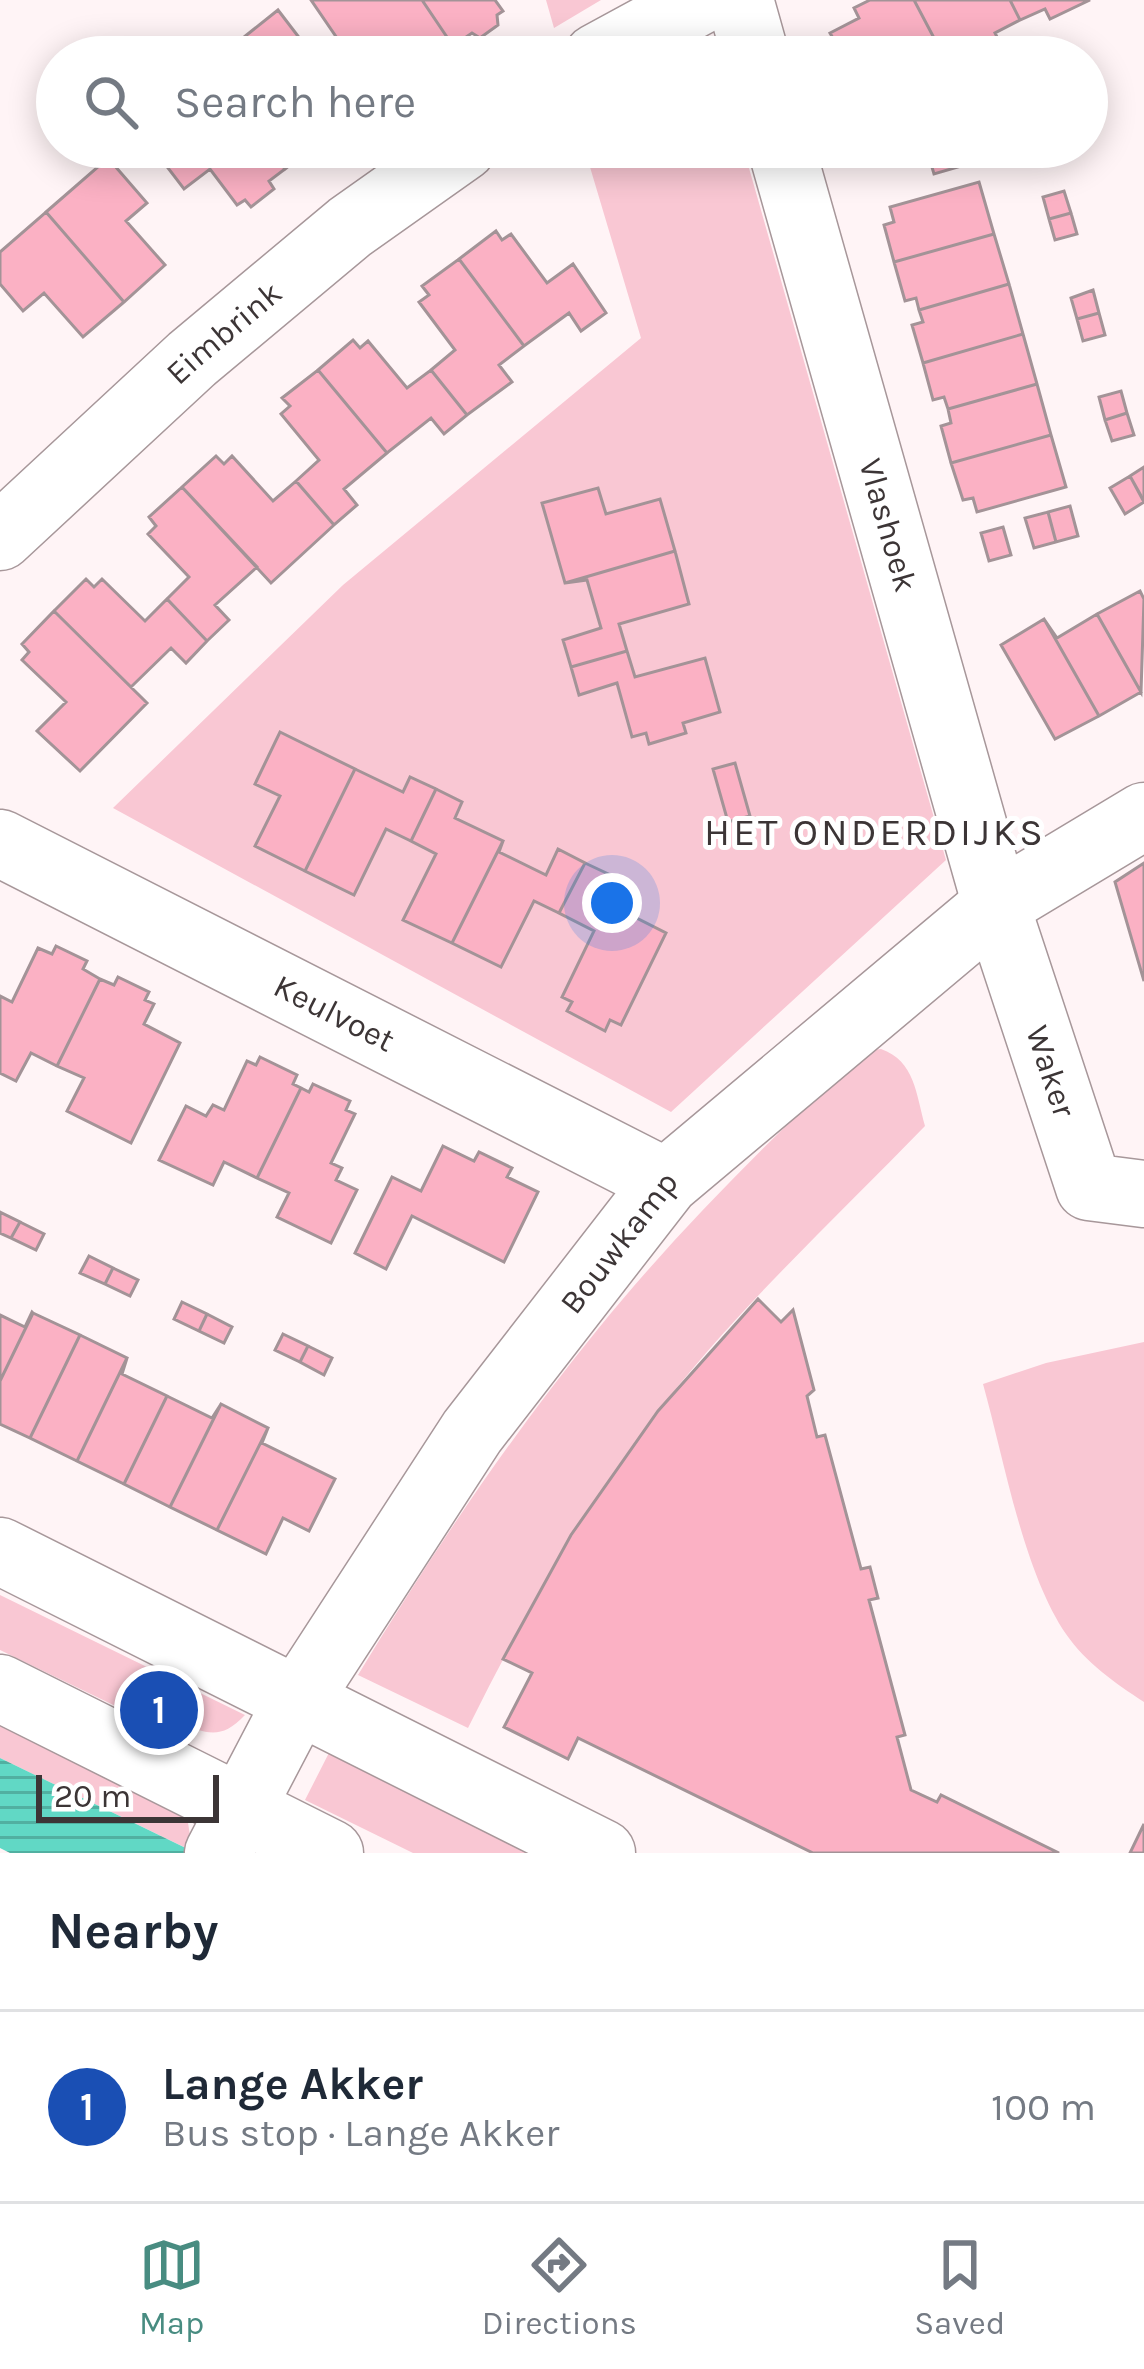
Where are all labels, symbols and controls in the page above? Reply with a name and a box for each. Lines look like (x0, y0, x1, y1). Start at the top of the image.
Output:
search box (36, 36, 1108, 168)
icon: search (78, 69, 144, 135)
text: Search here (174, 76, 416, 128)
street label: Eimbrink (158, 273, 289, 392)
street label: Vlashoek (851, 454, 925, 596)
district label: HET ONDERDIJKS (704, 809, 1046, 855)
your location (582, 873, 642, 933)
street label: Keulvoet (268, 967, 401, 1060)
street label: Waker (1018, 1021, 1084, 1122)
street label: Bouwkamp (552, 1164, 686, 1321)
pin: 1 (120, 1665, 198, 1755)
scale bar (36, 1769, 219, 1822)
text: 20 m (54, 1777, 131, 1815)
text: Nearby (48, 1901, 218, 1961)
text: Lange Akker (162, 2058, 423, 2110)
text: 1 (80, 2084, 94, 2130)
text: 100 m (991, 2084, 1096, 2130)
text: Bus stop · Lange Akker (162, 2110, 559, 2156)
tab: Map (139, 2232, 205, 2342)
tab: Directions (482, 2232, 637, 2342)
tab: Saved (914, 2232, 1005, 2342)

